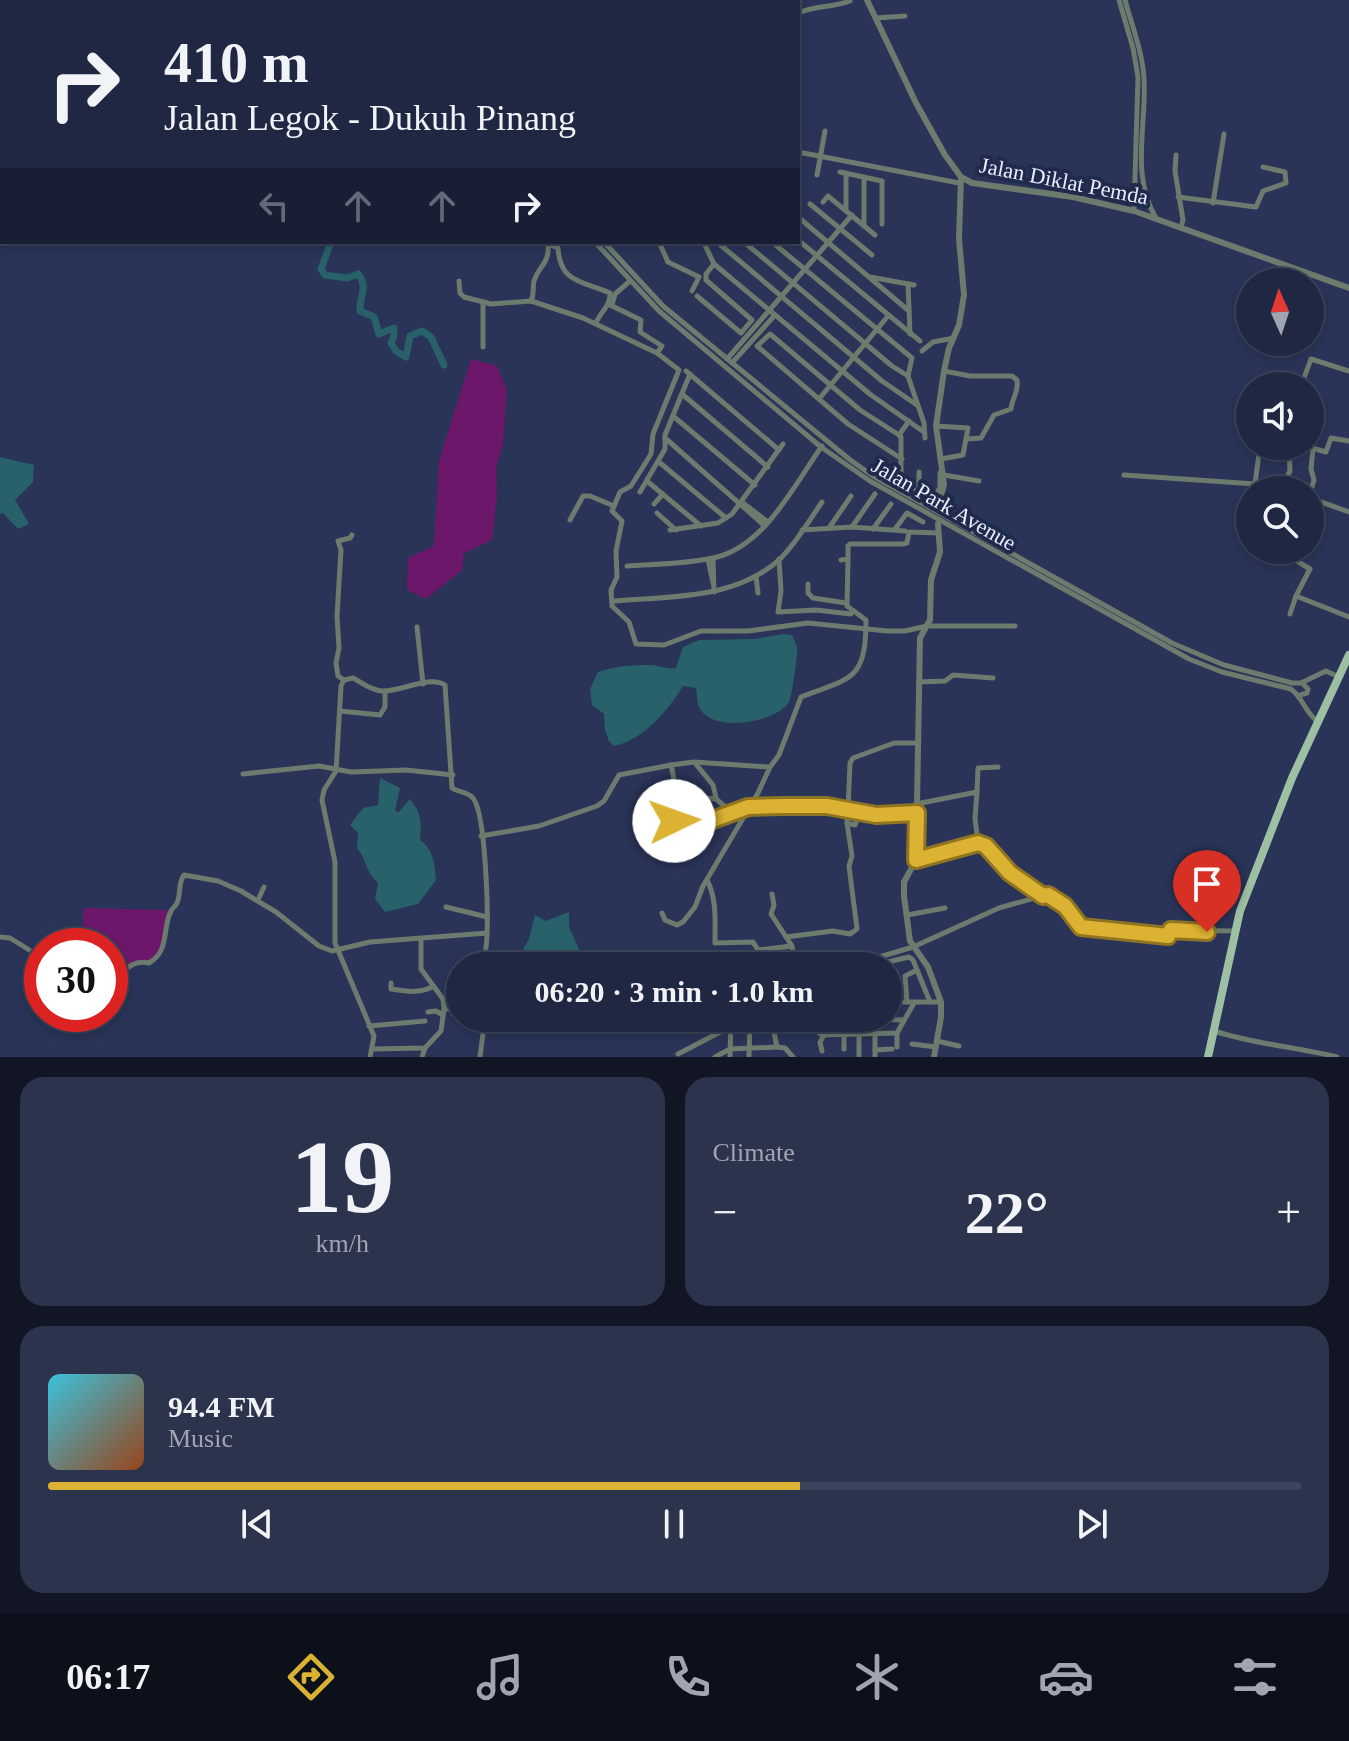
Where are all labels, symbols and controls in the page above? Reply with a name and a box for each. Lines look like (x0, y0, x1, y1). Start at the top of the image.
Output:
icon: right (32, 32, 136, 136)
text: 410 m (164, 32, 309, 94)
text: Jalan Legok - Dukuh Pinang (164, 98, 576, 138)
street label: Jalan Diklat Pemda (978, 152, 1151, 210)
icon: left (252, 184, 296, 228)
icon: ahead (336, 184, 380, 228)
icon: ahead (420, 184, 464, 228)
icon: right (504, 184, 548, 228)
north arrow (1236, 268, 1324, 356)
map controls (1236, 268, 1324, 564)
button: sound (1236, 372, 1324, 460)
street label: Jalan Park Avenue (868, 453, 1020, 555)
button: search (1236, 476, 1324, 564)
position arrow (632, 779, 716, 863)
pin (1173, 850, 1241, 932)
icon: arrive (1185, 862, 1229, 906)
speed limit sign: 30 (24, 928, 128, 1032)
text: 06:20 · 3 min · 1.0 km (534, 975, 814, 1008)
text: 19 (290, 1119, 394, 1234)
text: Climate (713, 1138, 795, 1167)
text: 22° (965, 1180, 1049, 1246)
text: − (713, 1188, 737, 1237)
text: + (1276, 1188, 1301, 1237)
text: km/h (316, 1229, 369, 1258)
text: 94.4 FM (168, 1390, 275, 1423)
text: Music (168, 1424, 233, 1453)
icon: previous (235, 1502, 279, 1546)
icon: pause (652, 1502, 696, 1546)
icon: next (1070, 1502, 1114, 1546)
icon: directions (283, 1649, 339, 1705)
icon: music (472, 1649, 528, 1705)
icon: phone (660, 1649, 716, 1705)
icon: climate (849, 1649, 905, 1705)
icon: car (1038, 1649, 1094, 1705)
icon: filters (1227, 1649, 1283, 1705)
text: 06:17 (66, 1657, 150, 1697)

